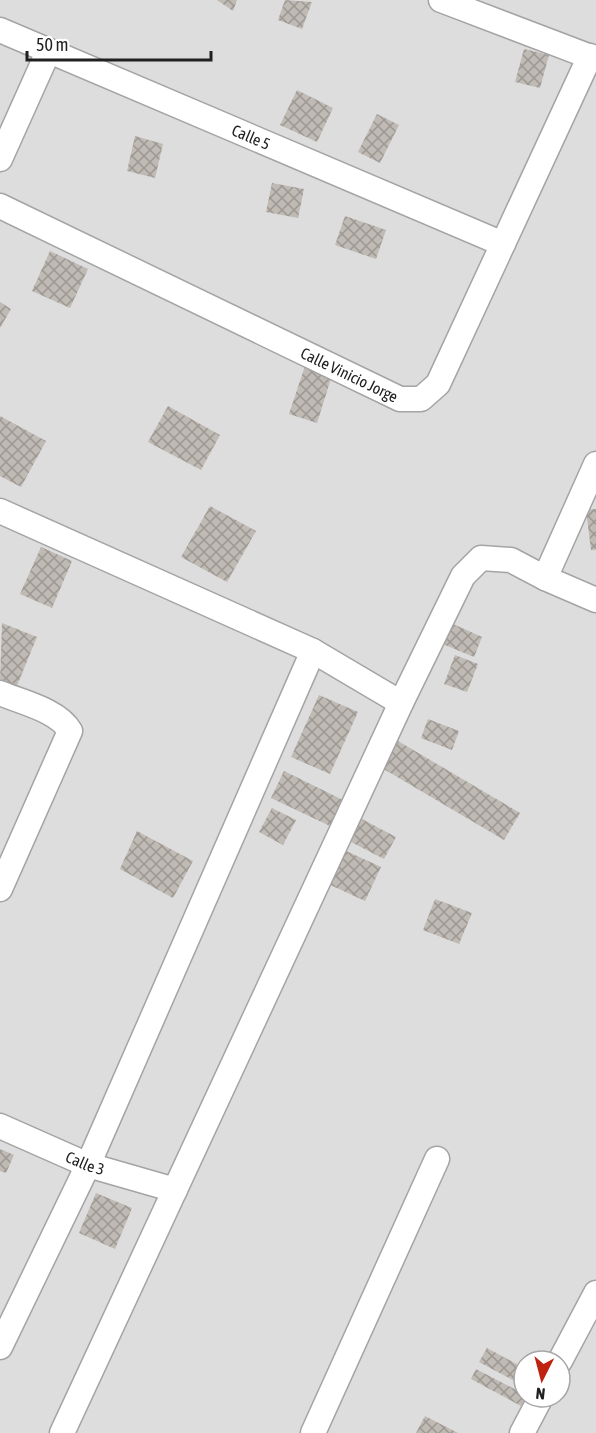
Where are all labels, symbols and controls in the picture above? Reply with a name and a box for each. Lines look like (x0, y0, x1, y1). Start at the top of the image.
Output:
scale bar (27, 24, 212, 62)
text: 50 m (36, 34, 68, 55)
street label: Calle 5 (229, 121, 273, 153)
street label: Calle Vinicio Jorge (298, 344, 401, 406)
street label: Calle 3 (63, 1147, 107, 1178)
north arrow (512, 1349, 572, 1409)
text: N (535, 1384, 546, 1403)

